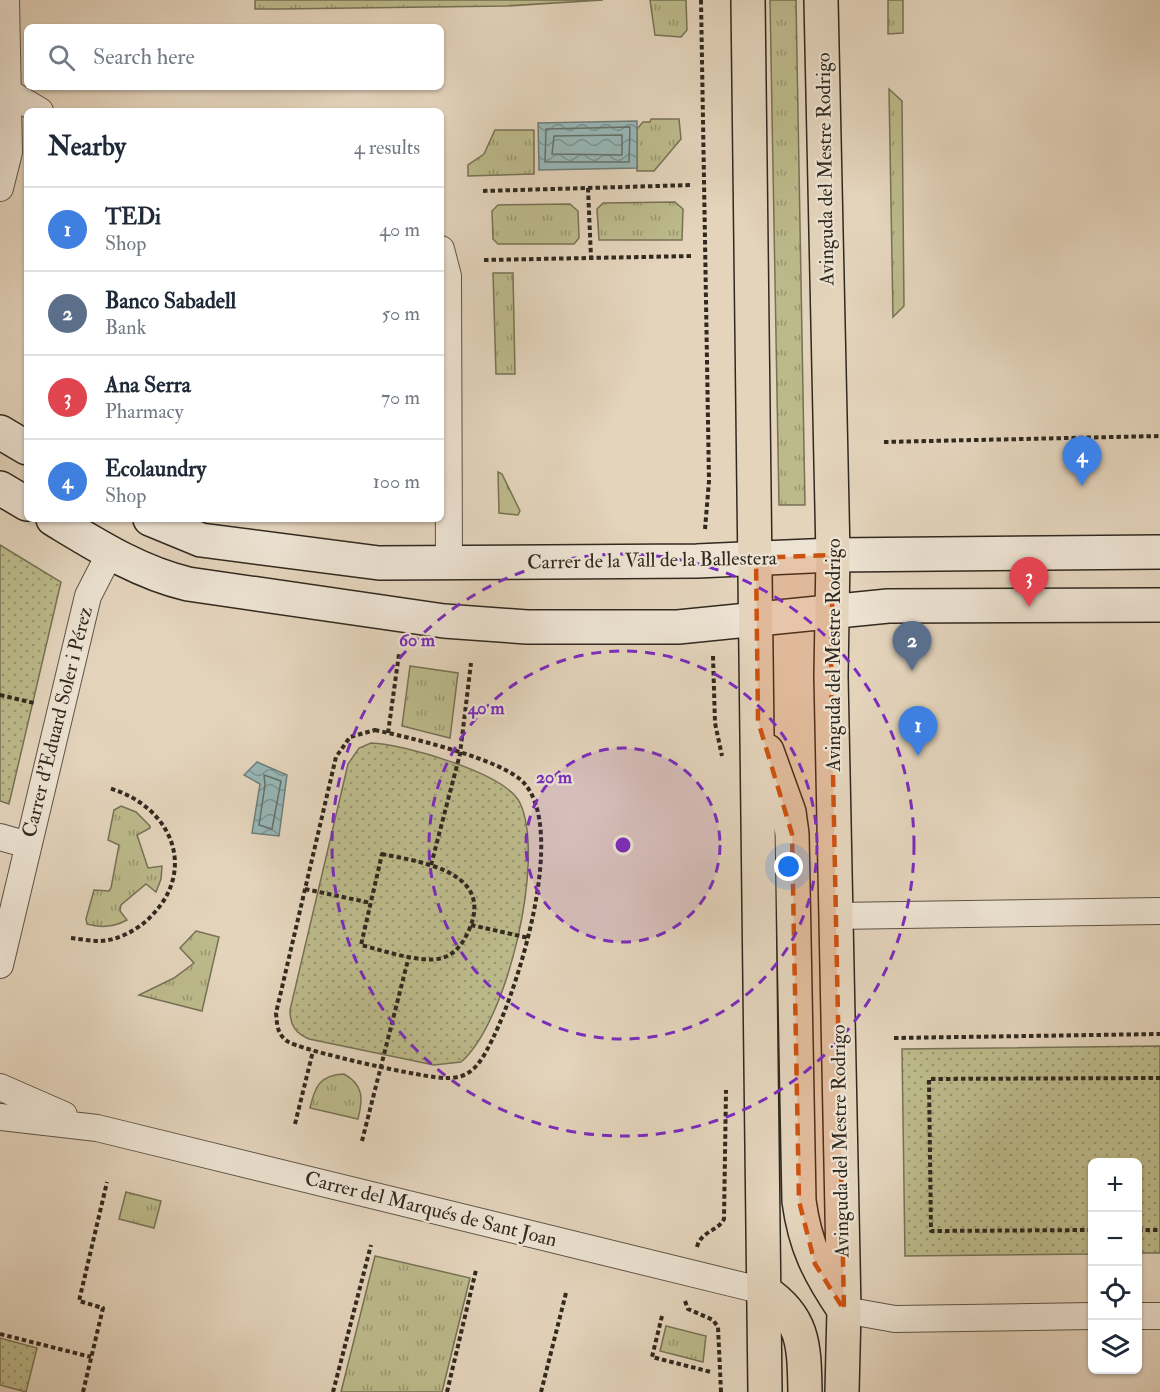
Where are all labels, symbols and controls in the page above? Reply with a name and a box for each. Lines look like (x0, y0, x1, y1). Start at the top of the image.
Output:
search box (24, 24, 444, 90)
icon: search (45, 41, 78, 74)
text: Search here (93, 43, 195, 71)
street label: Avinguda del Mestre Rodrigo (810, 52, 840, 287)
text: Nearby (48, 131, 126, 163)
text: 4 results (354, 135, 420, 160)
text: TEDi (105, 203, 161, 231)
text: 1 (64, 217, 71, 242)
text: 40 m (379, 217, 420, 242)
text: Shop (105, 231, 146, 256)
text: Banco Sabadell (105, 287, 236, 315)
text: 2 (62, 301, 73, 326)
text: 50 m (381, 301, 420, 326)
text: Bank (105, 315, 146, 340)
text: Ana Serra (105, 371, 191, 399)
text: 3 (64, 385, 71, 410)
text: 70 m (381, 385, 420, 410)
text: Pharmacy (105, 399, 183, 424)
pin: 4 (1062, 436, 1102, 486)
text: Ecolaundry (105, 455, 206, 483)
text: 4 (62, 469, 73, 494)
text: 100 m (373, 469, 420, 494)
text: Shop (105, 483, 146, 508)
street label: Avinguda del Mestre Rodrigo (821, 538, 846, 773)
street label: Carrer de la Vall de la Ballestera (527, 545, 778, 575)
pin: 3 (1010, 558, 1048, 607)
street label: Carrer d'Eduard Soler i Pérez (16, 604, 98, 840)
pin: 2 (892, 622, 932, 671)
text: 60 m (399, 629, 436, 652)
text: 40 m (467, 697, 505, 720)
pin: 1 (898, 706, 938, 756)
text: 20 m (536, 766, 573, 789)
centre of rings (613, 835, 633, 855)
your location (774, 852, 803, 881)
street label: Avinguda del Mestre Rodrigo (825, 1024, 855, 1259)
map controls (1088, 1158, 1142, 1374)
button: + (1088, 1158, 1142, 1212)
street label: Carrer del Marqués de Sant Joan (302, 1166, 560, 1252)
button: − (1088, 1212, 1142, 1266)
button: locate (1088, 1266, 1142, 1320)
button: layers (1088, 1320, 1142, 1374)

